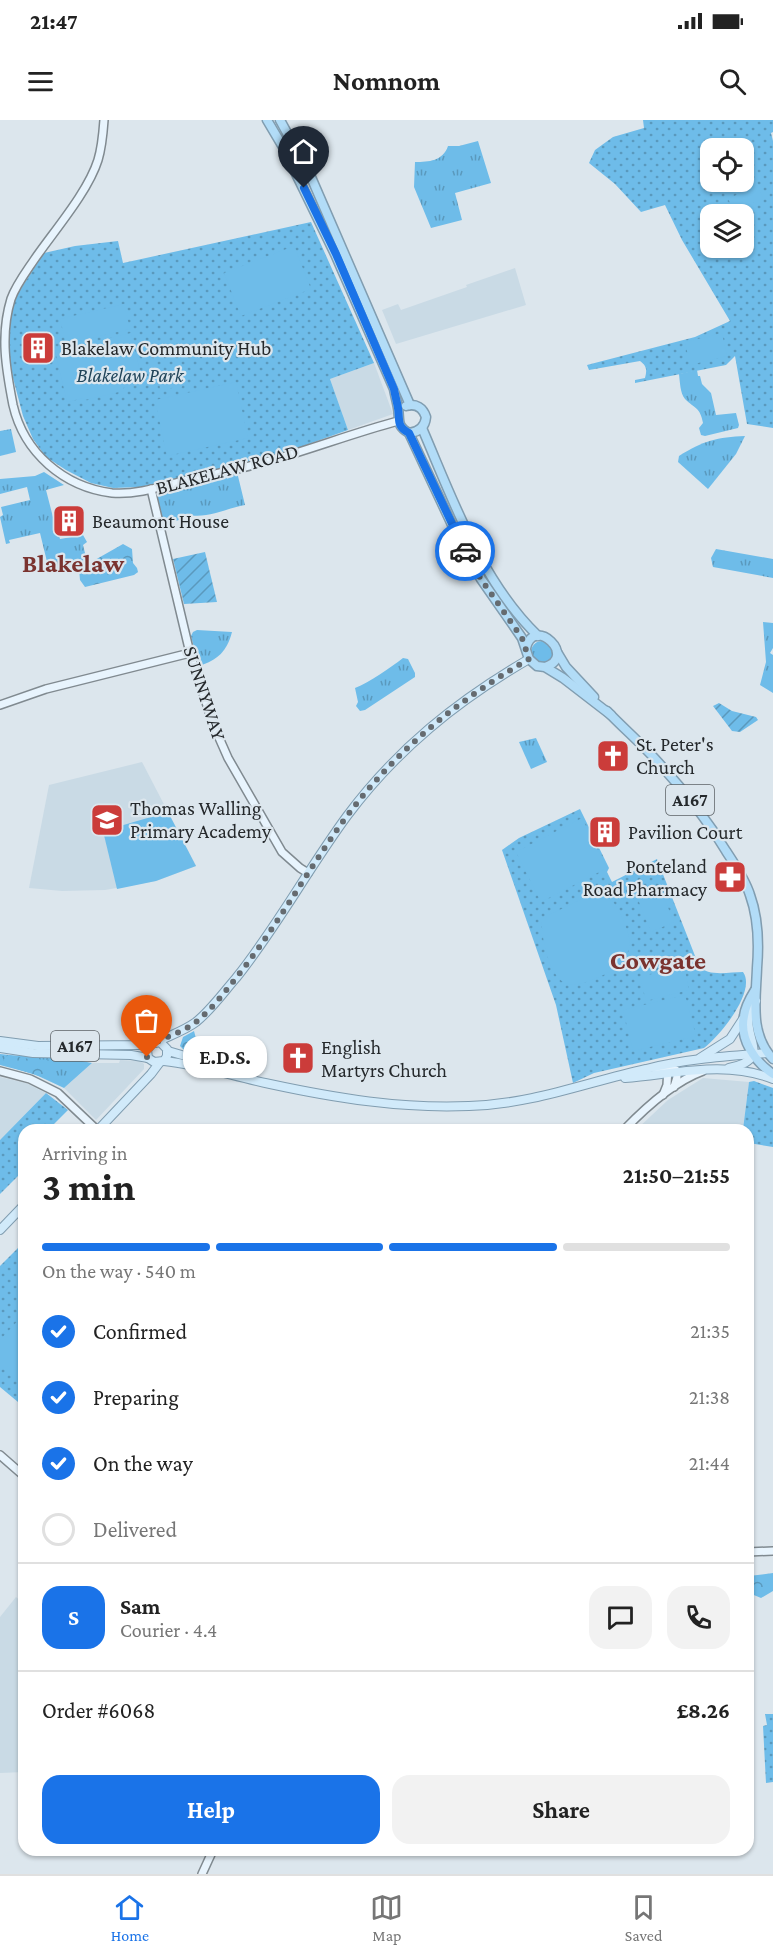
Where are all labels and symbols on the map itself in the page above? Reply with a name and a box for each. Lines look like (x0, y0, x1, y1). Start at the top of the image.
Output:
pin (278, 126, 329, 188)
building icon: Blakelaw Community Hub (20, 330, 56, 366)
place label: Blakelaw Community Hub (61, 337, 271, 360)
park label: Blakelaw Park (77, 364, 185, 386)
street label: BLAKELAW ROAD (153, 439, 301, 499)
building icon: Beaumont House (51, 503, 87, 539)
place label: Beaumont House (92, 510, 229, 532)
courier (435, 521, 495, 581)
district label: Blakelaw (22, 549, 124, 578)
street label: SUNNYWAY (179, 643, 231, 743)
place label: St. Peter's Church (636, 733, 714, 778)
church icon: St. Peter's Church (595, 738, 631, 774)
road number: A167 (666, 785, 714, 815)
place label: Thomas Walling Primary Academy (130, 797, 272, 843)
school or university icon: Thomas Walling Primary Academy (89, 802, 125, 838)
building icon: Pavilion Court (587, 814, 623, 850)
place label: Pavilion Court (628, 821, 743, 843)
place label: Ponteland Road Pharmacy (583, 855, 708, 901)
pharmacy icon: Ponteland Road Pharmacy (712, 859, 748, 895)
district label: Cowgate (610, 946, 706, 975)
pin (121, 995, 172, 1057)
road number: A167 (51, 1031, 99, 1061)
callout: E.D.S. (183, 1036, 267, 1078)
place label: English Martyrs Church (321, 1036, 447, 1082)
church icon: English Martyrs Church (280, 1040, 316, 1076)

